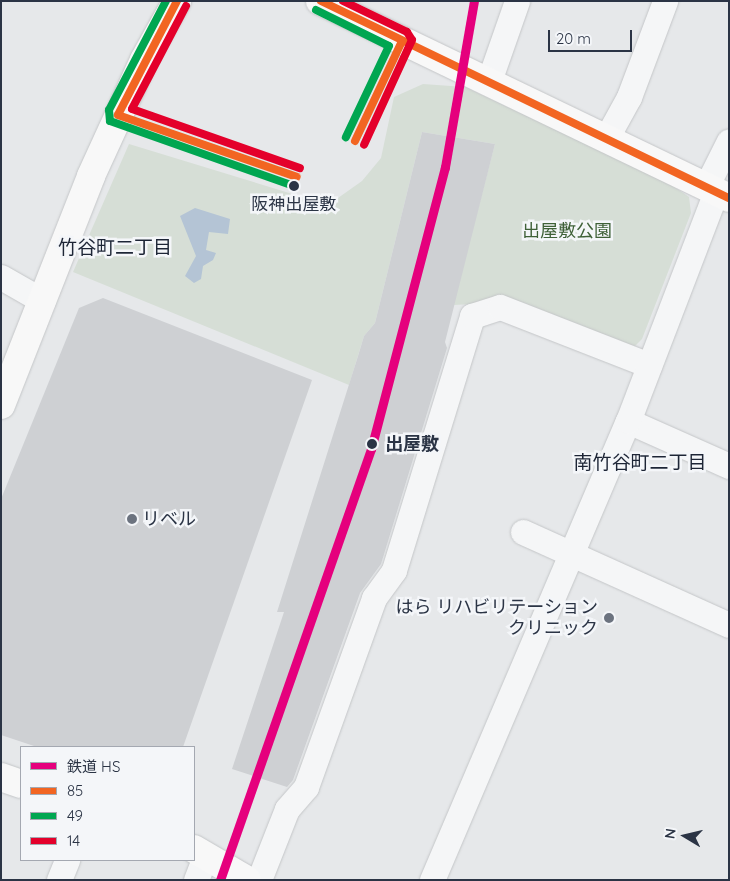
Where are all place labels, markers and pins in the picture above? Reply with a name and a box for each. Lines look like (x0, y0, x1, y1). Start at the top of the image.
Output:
marker: 阪神出屋敷 (289, 181, 299, 191)
place label: 阪神出屋敷 (252, 194, 336, 214)
place label: 出屋敷 (385, 433, 439, 455)
marker: 出屋敷 (363, 435, 381, 453)
place label: リベル (142, 508, 196, 530)
marker: リベル (126, 513, 138, 525)
place label: はら リハビリテーション クリニック (395, 597, 598, 640)
marker: はら リハビリテーション クリニック (602, 611, 616, 625)

